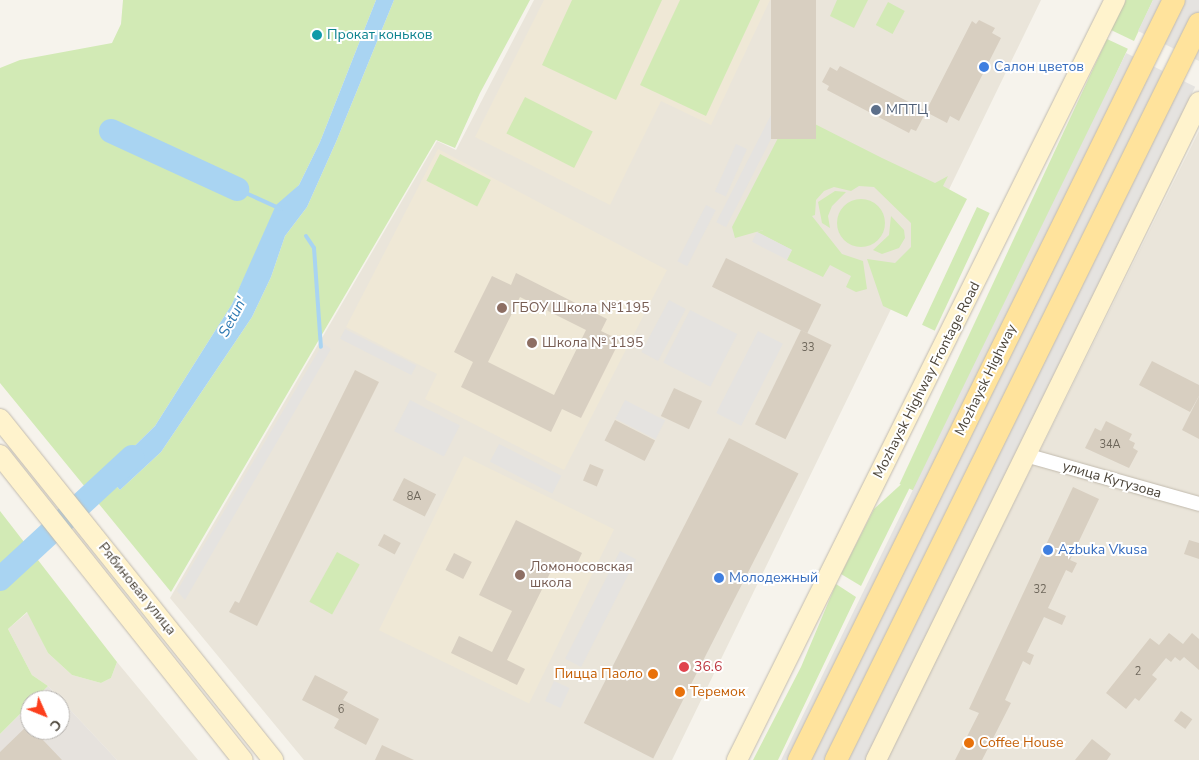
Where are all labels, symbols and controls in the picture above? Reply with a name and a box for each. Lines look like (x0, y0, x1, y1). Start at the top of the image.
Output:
place label: Прокат коньков (327, 27, 433, 43)
marker: Прокат коньков (311, 29, 323, 41)
place label: Салон цветов (994, 59, 1084, 75)
marker: Салон цветов (978, 61, 990, 73)
place label: МПТЦ (886, 102, 928, 118)
marker: МПТЦ (870, 104, 882, 116)
street label: Mozhaysk Highway Frontage Road (870, 279, 984, 481)
water label: Setun' (215, 294, 251, 340)
place label: ГБОУ Школа №1195 (512, 300, 650, 316)
marker: ГБОУ Школа №1195 (496, 302, 508, 314)
street label: Mozhaysk Highway (952, 321, 1020, 439)
place label: Школа № 1195 (542, 335, 643, 351)
marker: Школа № 1195 (526, 337, 538, 349)
house number: 33 (801, 341, 815, 355)
house number: 34А (1099, 438, 1121, 452)
street label: улица Кутузова (1061, 458, 1163, 502)
house number: 8А (407, 490, 421, 504)
street label: Рябиновая улица (95, 539, 179, 639)
place label: Azbuka Vkusa (1058, 542, 1147, 558)
marker: Azbuka Vkusa (1042, 544, 1054, 556)
place label: Ломоносовская школа (530, 559, 633, 592)
marker: Ломоносовская школа (514, 569, 526, 581)
place label: Молодежный (729, 570, 818, 586)
marker: Молодежный (713, 572, 725, 584)
house number: 32 (1033, 583, 1047, 597)
place label: 36.6 (694, 659, 722, 675)
marker: 36.6 (678, 661, 690, 673)
house number: 2 (1135, 665, 1141, 679)
place label: Пицца Паоло (554, 666, 643, 682)
marker: Пицца Паоло (647, 668, 659, 680)
place label: Теремок (690, 684, 745, 700)
marker: Теремок (674, 686, 686, 698)
north arrow (20, 690, 70, 740)
house number: 6 (338, 703, 344, 717)
text: С (45, 715, 66, 735)
place label: Coffee House (979, 735, 1064, 751)
marker: Coffee House (963, 737, 975, 749)

